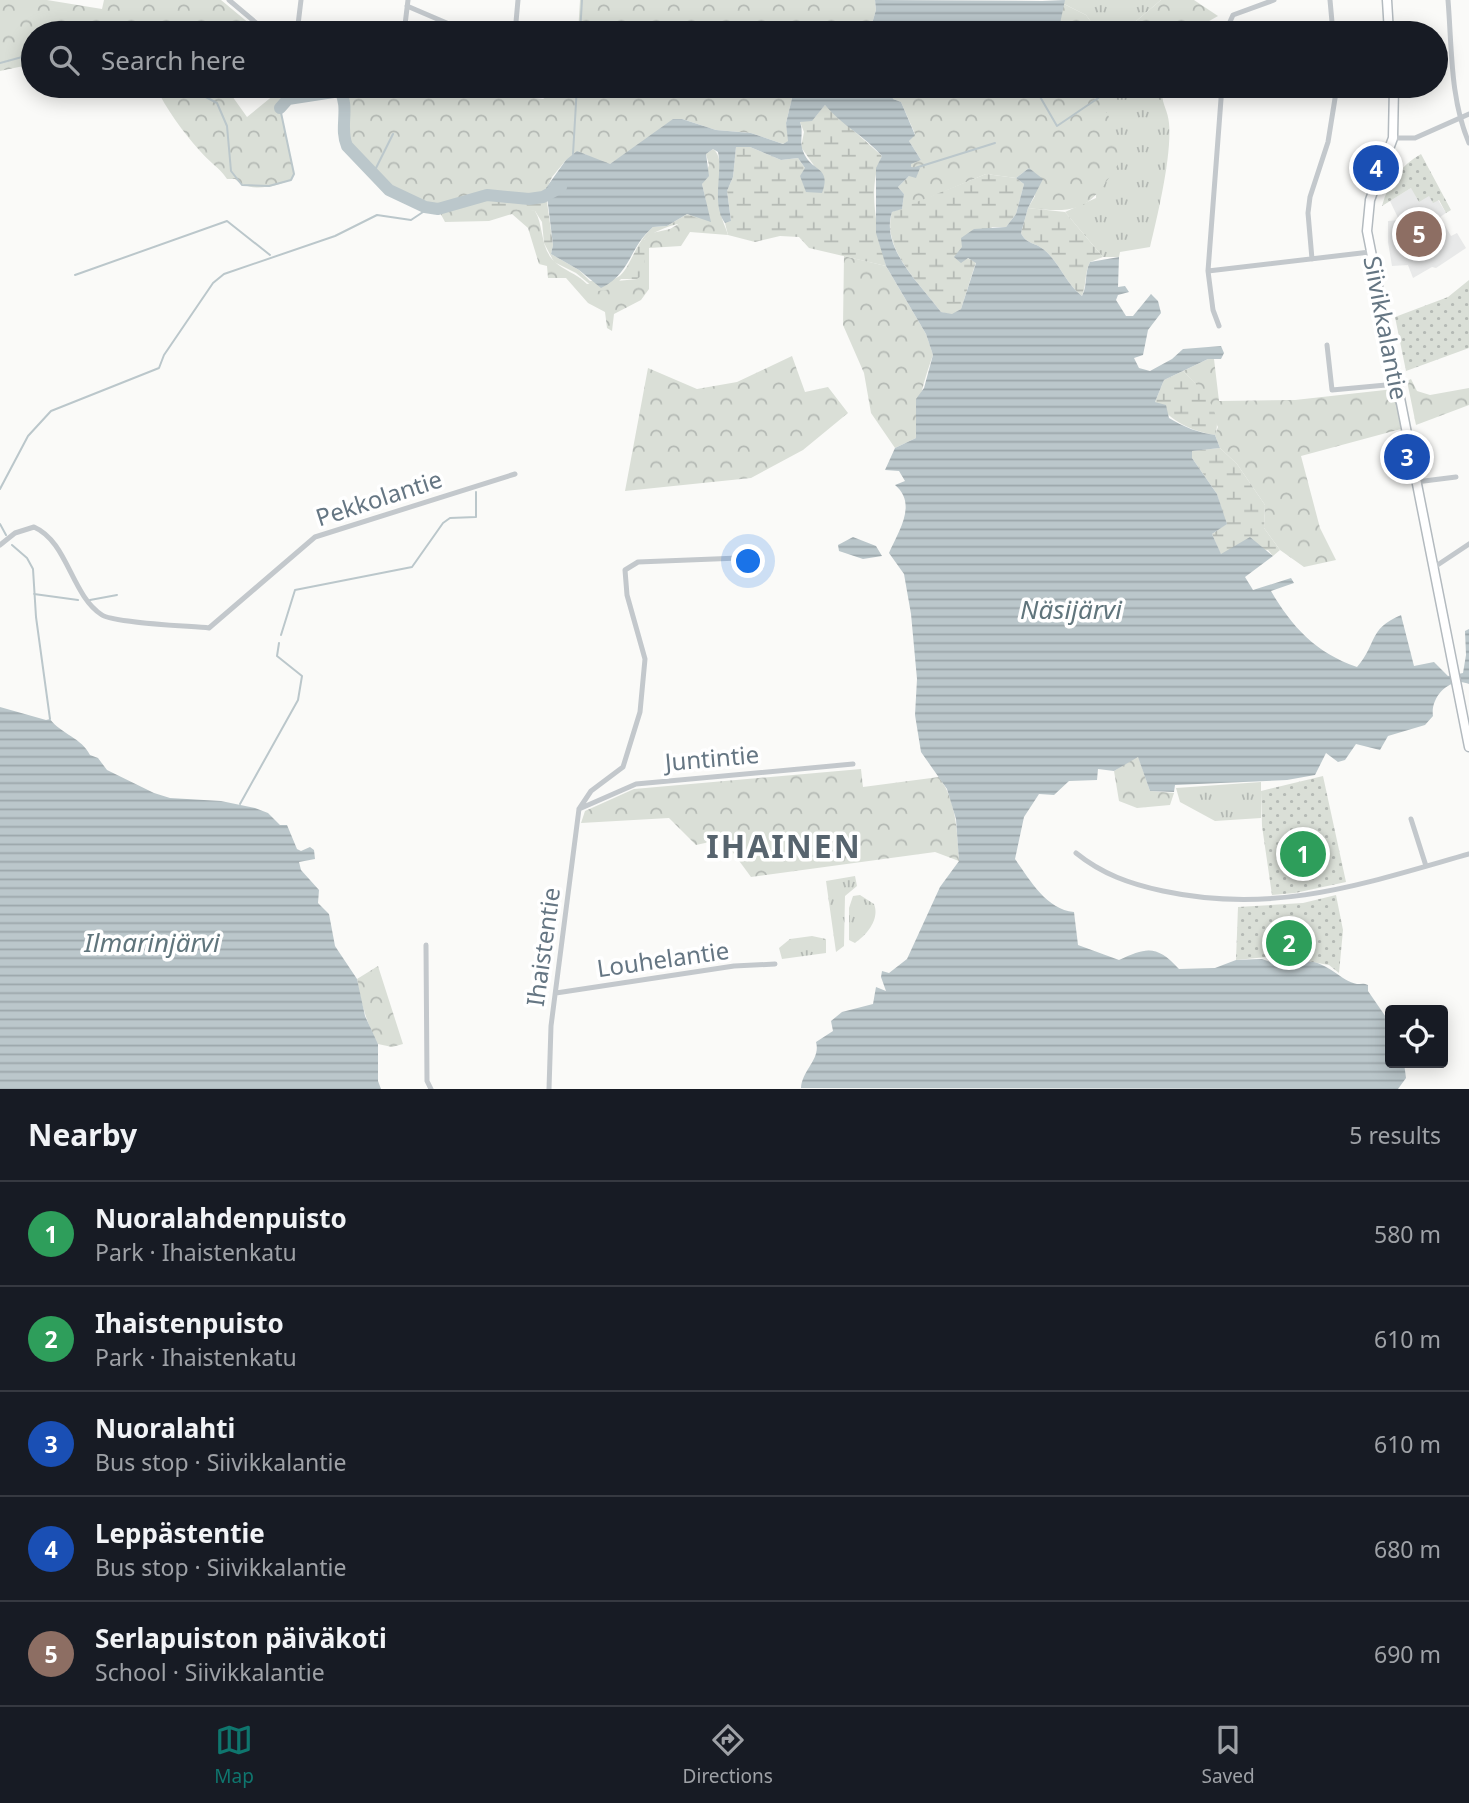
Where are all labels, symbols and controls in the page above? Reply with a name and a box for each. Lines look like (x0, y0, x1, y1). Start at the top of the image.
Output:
search box (21, 21, 1448, 98)
icon: search (45, 41, 83, 79)
text: Search here (101, 42, 246, 78)
pin: 4 (1353, 142, 1399, 194)
pin: 5 (1396, 208, 1442, 260)
street label: Siivikkalantie (1356, 253, 1417, 402)
pin: 3 (1384, 431, 1430, 483)
street label: Pekkolantie (311, 462, 446, 534)
your location (731, 544, 765, 578)
water label: Näsijärvi (1020, 591, 1123, 627)
street label: Juntintie (661, 737, 760, 778)
district label: IHAINEN (706, 824, 862, 867)
pin: 1 (1280, 828, 1326, 880)
street label: Ihaistentie (518, 885, 567, 1008)
pin: 2 (1266, 917, 1312, 969)
water label: Ilmarinjärvi (83, 924, 221, 960)
street label: Louhelantie (595, 933, 731, 984)
map controls (1385, 1005, 1448, 1068)
button: locate (1385, 1005, 1448, 1068)
text: Nearby (28, 1114, 137, 1155)
text: 5 results (1349, 1119, 1441, 1151)
text: Nuoralahdenpuisto (95, 1200, 347, 1236)
text: 1 (44, 1218, 58, 1250)
text: 580 m (1374, 1218, 1441, 1250)
text: Park · Ihaistenkatu (95, 1236, 297, 1268)
text: Ihaistenpuisto (95, 1305, 284, 1341)
text: 2 (44, 1323, 58, 1355)
text: 610 m (1374, 1323, 1441, 1355)
text: Park · Ihaistenkatu (95, 1341, 297, 1373)
text: Nuoralahti (95, 1410, 235, 1446)
text: 3 (44, 1428, 58, 1460)
text: 610 m (1374, 1428, 1441, 1460)
text: Bus stop · Siivikkalantie (95, 1446, 347, 1478)
text: Leppästentie (95, 1515, 265, 1551)
text: 4 (44, 1533, 58, 1565)
text: 680 m (1374, 1533, 1441, 1565)
text: Bus stop · Siivikkalantie (95, 1551, 347, 1583)
text: Serlapuiston päiväkoti (95, 1620, 387, 1656)
text: 5 (44, 1638, 58, 1670)
text: 690 m (1374, 1638, 1441, 1670)
text: School · Siivikkalantie (95, 1656, 325, 1688)
tab: Map (214, 1721, 254, 1789)
tab: Directions (683, 1721, 773, 1789)
tab: Saved (1201, 1721, 1255, 1789)

